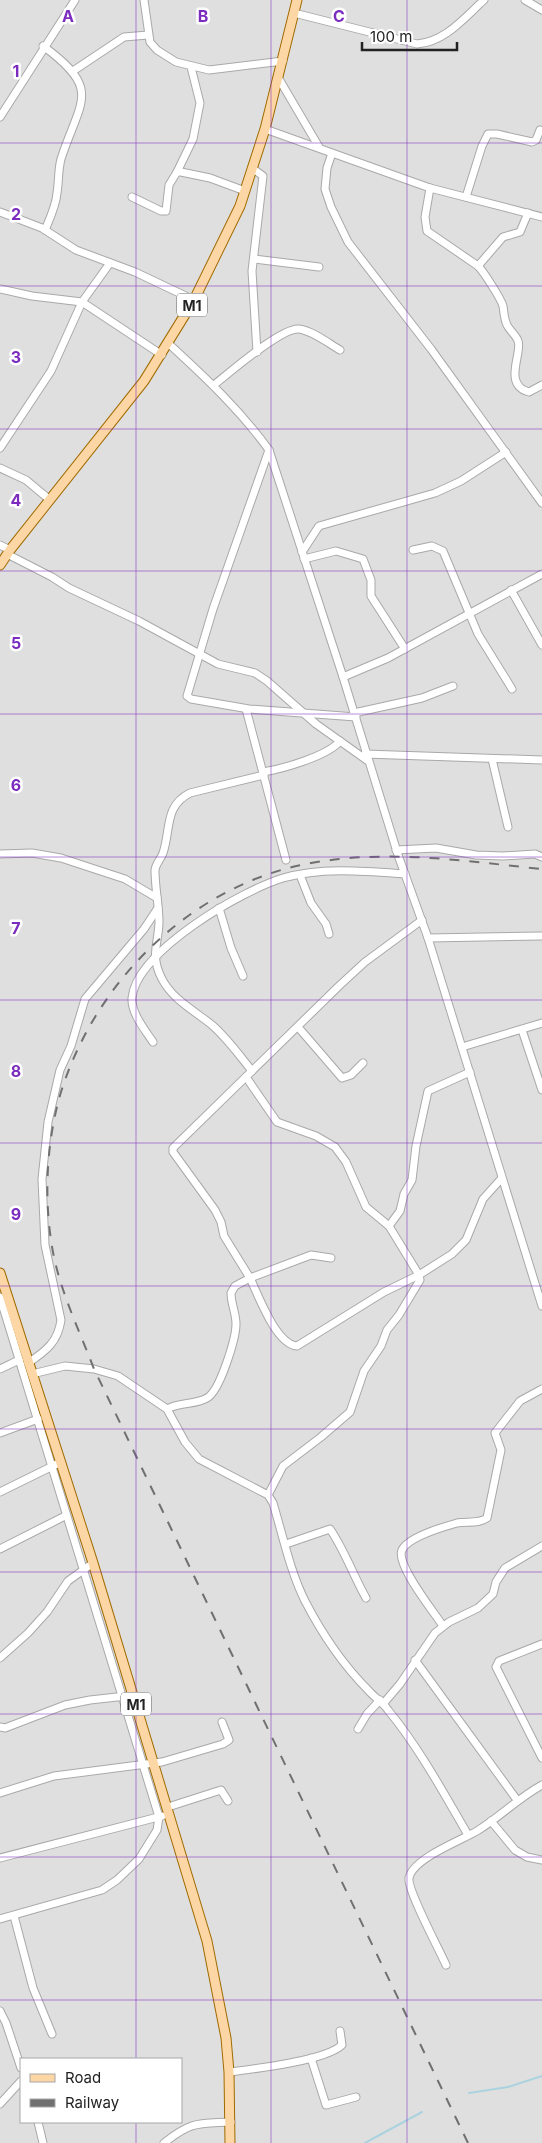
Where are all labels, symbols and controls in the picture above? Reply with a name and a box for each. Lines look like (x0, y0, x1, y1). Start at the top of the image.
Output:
text: A (62, 6, 74, 26)
text: B (198, 6, 208, 26)
text: C (333, 6, 345, 26)
scale bar (362, 20, 457, 52)
text: 100 m (370, 27, 412, 46)
text: 1 (13, 61, 19, 81)
text: 2 (11, 204, 21, 224)
road number: M1 (177, 294, 207, 316)
text: 3 (11, 347, 21, 367)
text: 4 (11, 490, 22, 510)
text: 5 (11, 633, 21, 653)
text: 6 (11, 775, 21, 795)
text: 7 (11, 918, 21, 938)
text: 8 (11, 1061, 21, 1081)
text: 9 (11, 1204, 21, 1224)
road number: M1 (121, 1692, 151, 1716)
legend (20, 2058, 182, 2123)
text: Road (65, 2068, 101, 2087)
text: Railway (65, 2093, 120, 2112)

